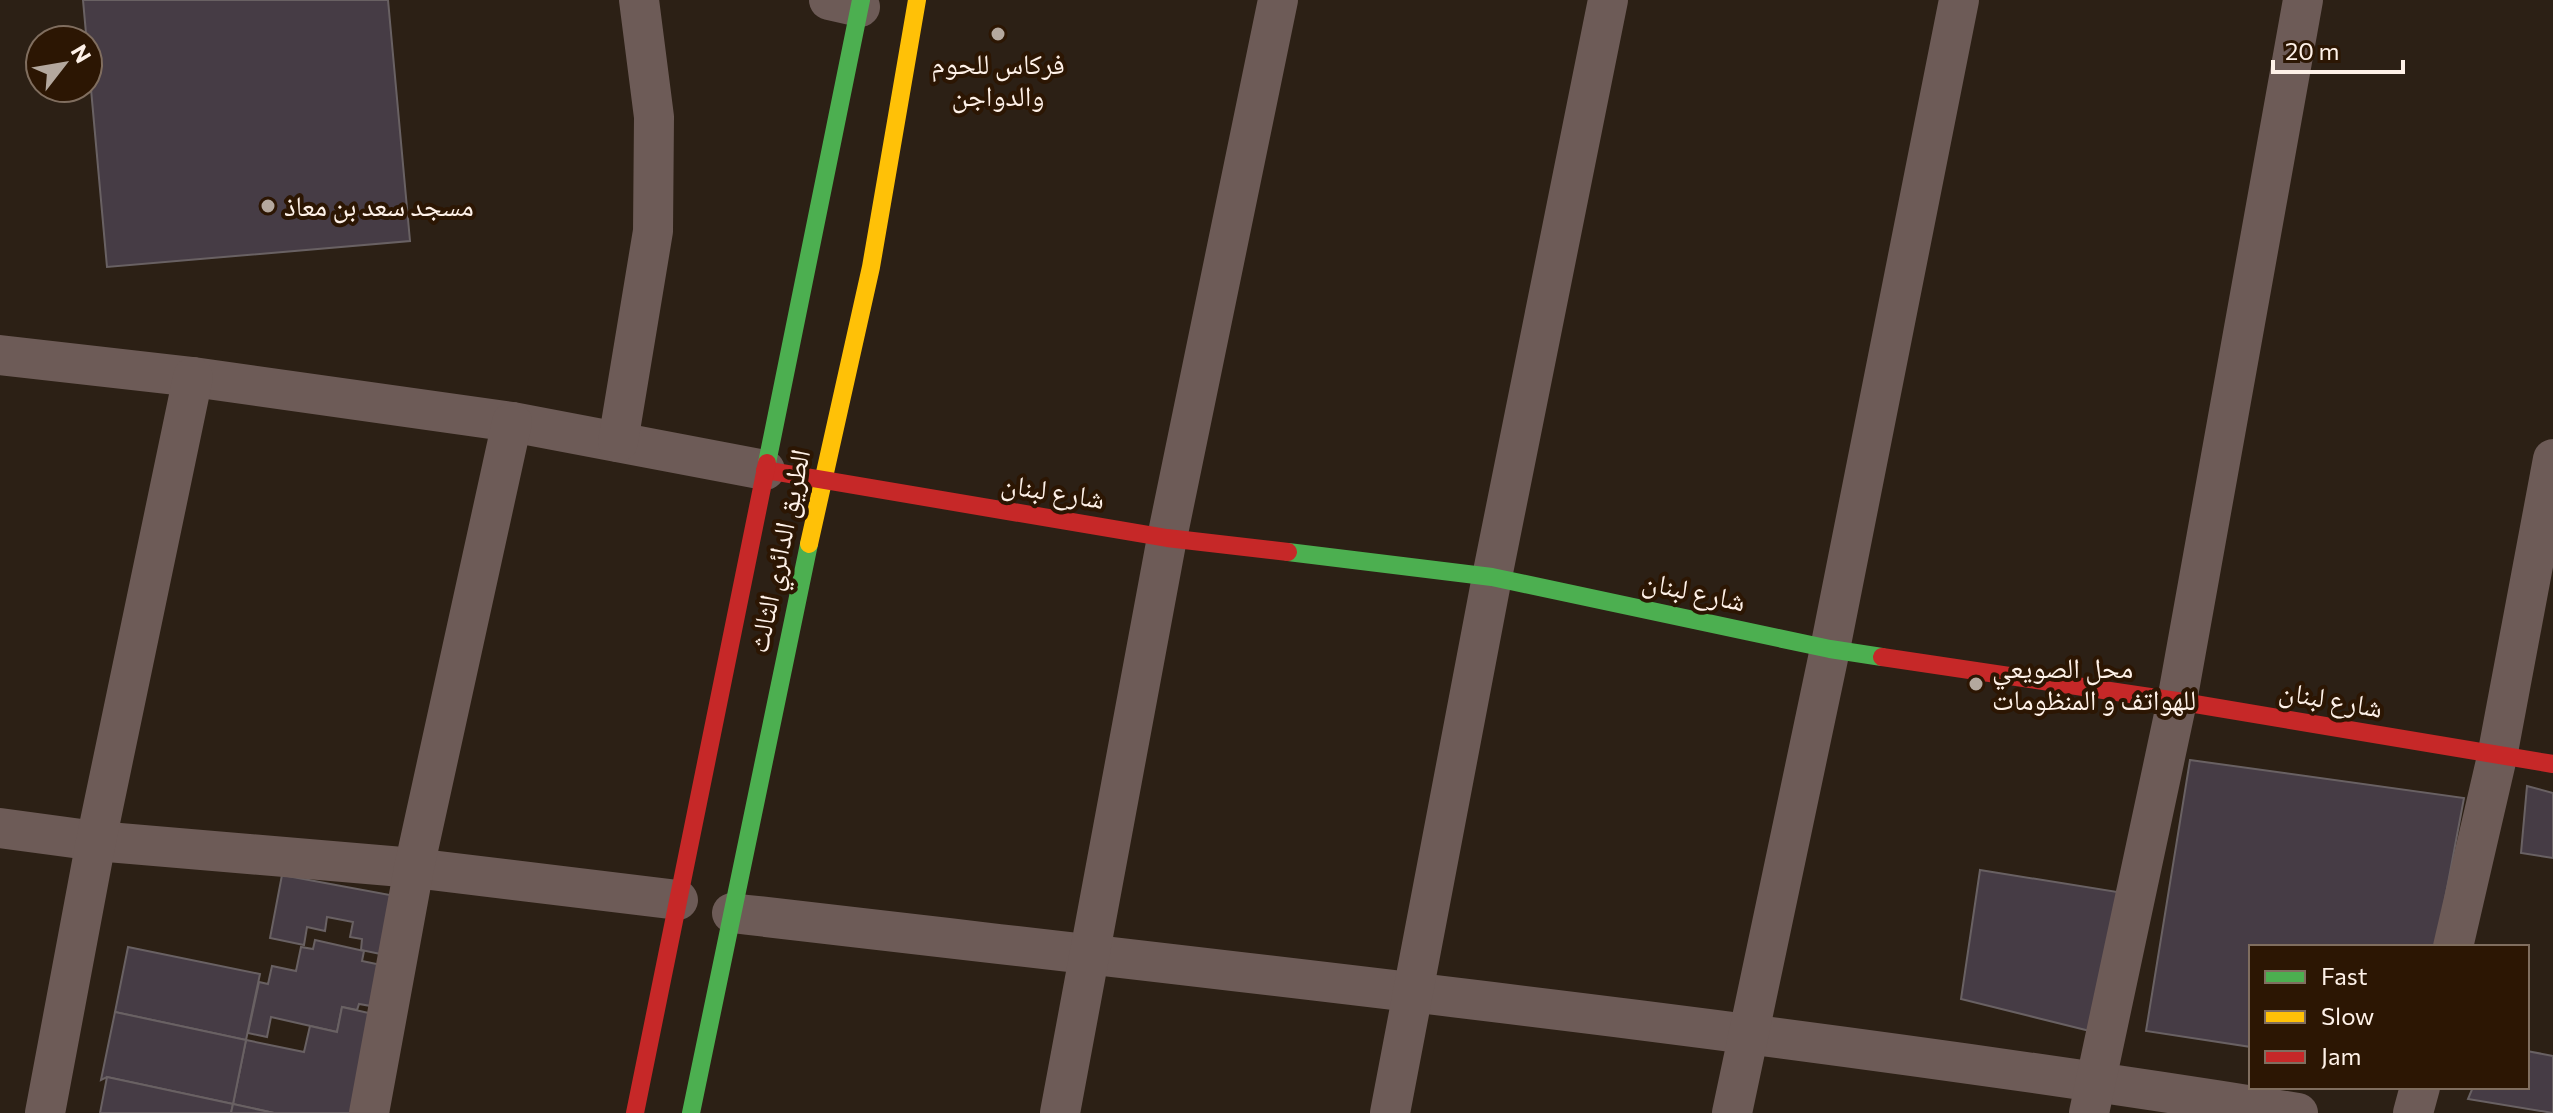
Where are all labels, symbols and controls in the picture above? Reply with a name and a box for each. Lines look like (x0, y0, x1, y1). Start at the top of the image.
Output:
north arrow (24, 24, 104, 104)
scale bar (2273, 24, 2403, 74)
marker: فركاس للحوم والدواجن (989, 25, 1007, 43)
text: 20 m (2285, 36, 2339, 65)
text: N (66, 39, 97, 67)
place label: فركاس للحوم والدواجن (931, 46, 1065, 114)
place label: مسجد سعد بن معاذ (284, 188, 474, 224)
marker: مسجد سعد بن معاذ (259, 197, 277, 215)
street label: الطريق الدائري الثالث (740, 446, 823, 657)
street label: شارع لبنان (999, 465, 1107, 517)
street label: شارع لبنان (1639, 563, 1749, 619)
place label: محل الصويعي للهواتف و المنظومات (1992, 650, 2196, 716)
street label: شارع لبنان (2276, 672, 2386, 726)
marker: محل الصويعي للهواتف و المنظومات (1967, 675, 1985, 693)
legend (2249, 945, 2529, 1089)
text: Fast (2321, 961, 2368, 990)
text: Slow (2321, 1001, 2374, 1030)
text: Jam (2321, 1041, 2361, 1070)

